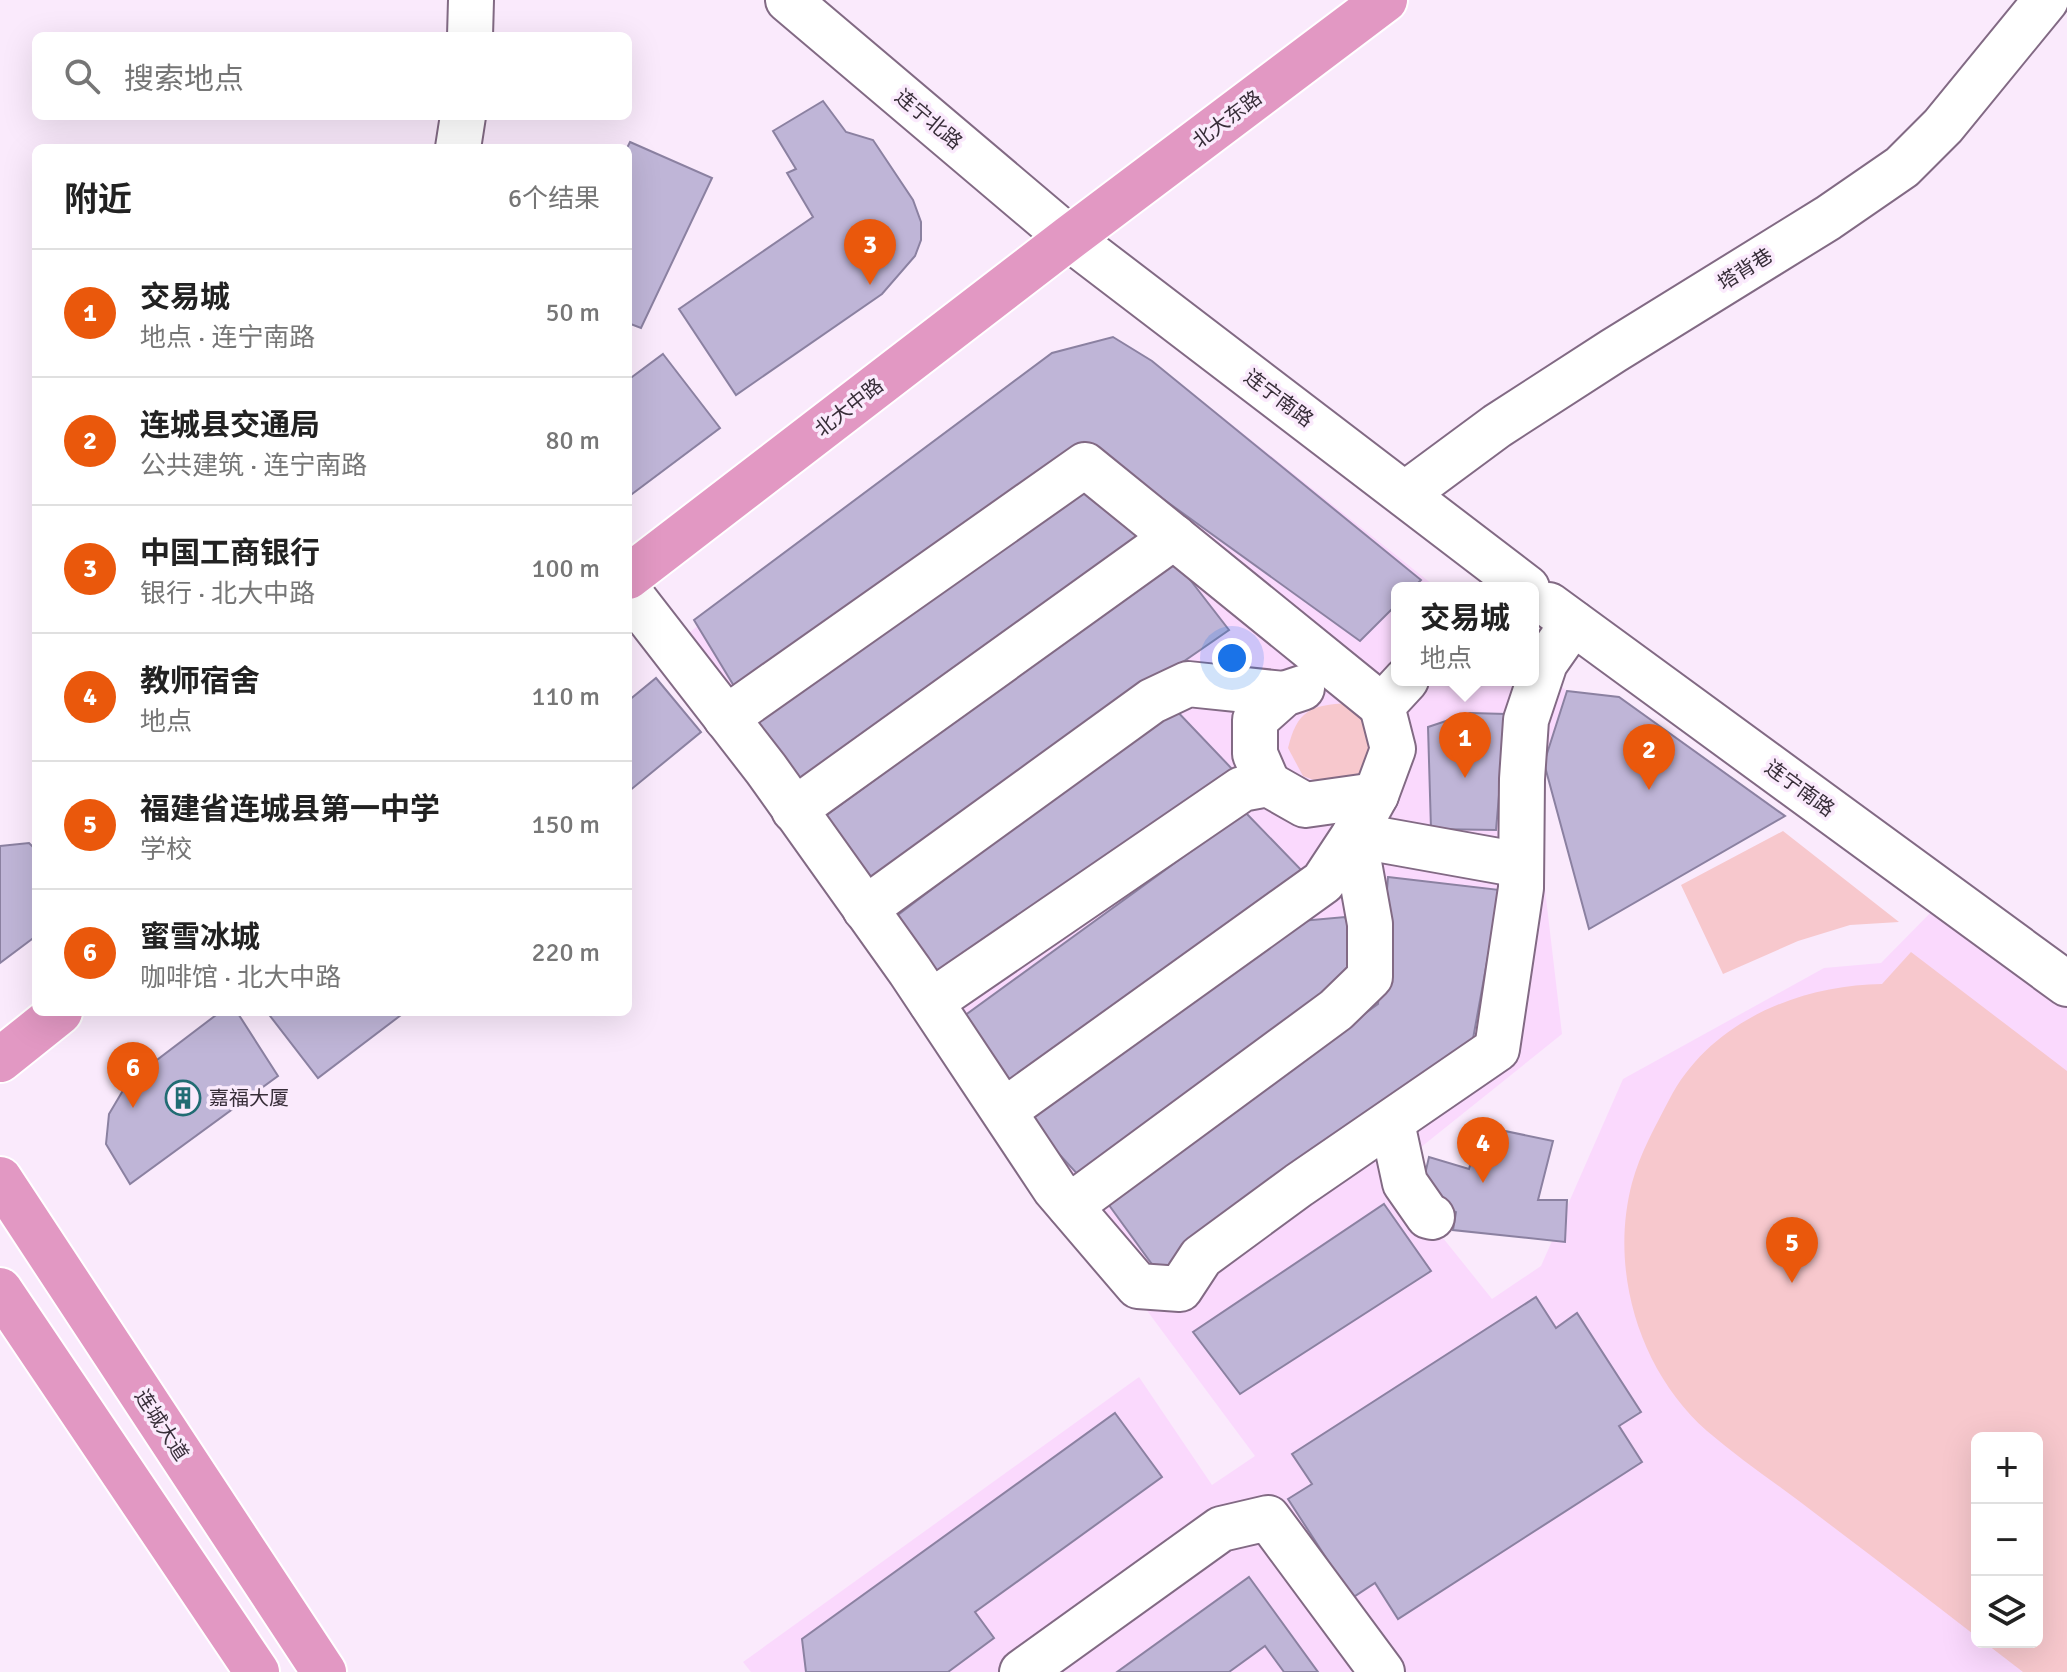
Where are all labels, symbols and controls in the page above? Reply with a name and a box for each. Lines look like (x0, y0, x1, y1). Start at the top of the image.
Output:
search box (32, 32, 632, 120)
icon: search (60, 54, 104, 98)
text: 搜索地点 (124, 61, 244, 98)
street label: 连宁北路 (890, 84, 967, 155)
street label: 北大东路 (1188, 85, 1267, 153)
text: 附近 (64, 179, 132, 221)
text: 6个结果 (508, 183, 600, 215)
pin: 3 (844, 219, 896, 285)
street label: 塔背巷 (1713, 243, 1777, 296)
text: 交易城 (140, 279, 230, 316)
text: 1 (83, 297, 97, 329)
text: 50 m (545, 297, 600, 329)
text: 地点 · 连宁南路 (140, 322, 315, 354)
street label: 连宁南路 (1239, 364, 1318, 432)
street label: 北大中路 (810, 373, 889, 442)
text: 连城县交通局 (140, 407, 320, 444)
text: 2 (83, 425, 97, 457)
text: 80 m (545, 425, 600, 457)
text: 公共建筑 · 连宁南路 (140, 450, 367, 482)
text: 中国工商银行 (140, 535, 320, 572)
text: 3 (83, 553, 97, 585)
text: 100 m (531, 553, 600, 585)
text: 银行 · 北大中路 (140, 578, 315, 610)
popup (1391, 582, 1539, 686)
text: 交易城 (1420, 600, 1510, 637)
your location (1212, 638, 1252, 678)
text: 地点 (1420, 643, 1472, 675)
text: 教师宿舍 (140, 663, 260, 700)
text: 4 (83, 681, 97, 713)
text: 110 m (531, 681, 600, 713)
text: 地点 (140, 706, 192, 738)
pin: 1 (1439, 712, 1491, 778)
pin: 2 (1623, 724, 1675, 790)
street label: 连宁南路 (1760, 755, 1839, 822)
text: 福建省连城县第一中学 (140, 791, 440, 828)
text: 5 (83, 809, 97, 841)
text: 150 m (531, 809, 600, 841)
text: 学校 (140, 834, 192, 866)
text: 蜜雪冰城 (140, 919, 260, 956)
text: 6 (83, 937, 97, 969)
text: 220 m (531, 937, 600, 969)
text: 咖啡馆 · 北大中路 (140, 962, 341, 994)
pin: 6 (107, 1042, 159, 1108)
building icon: 嘉福大厦 (164, 1079, 202, 1117)
place label: 嘉福大厦 (209, 1086, 289, 1111)
pin: 4 (1457, 1117, 1509, 1183)
pin: 5 (1766, 1217, 1818, 1283)
street label: 连城大道 (129, 1385, 194, 1466)
map controls (1971, 1432, 2043, 1648)
button: + (1971, 1432, 2043, 1504)
button: − (1971, 1504, 2043, 1576)
button: layers (1971, 1576, 2043, 1648)

